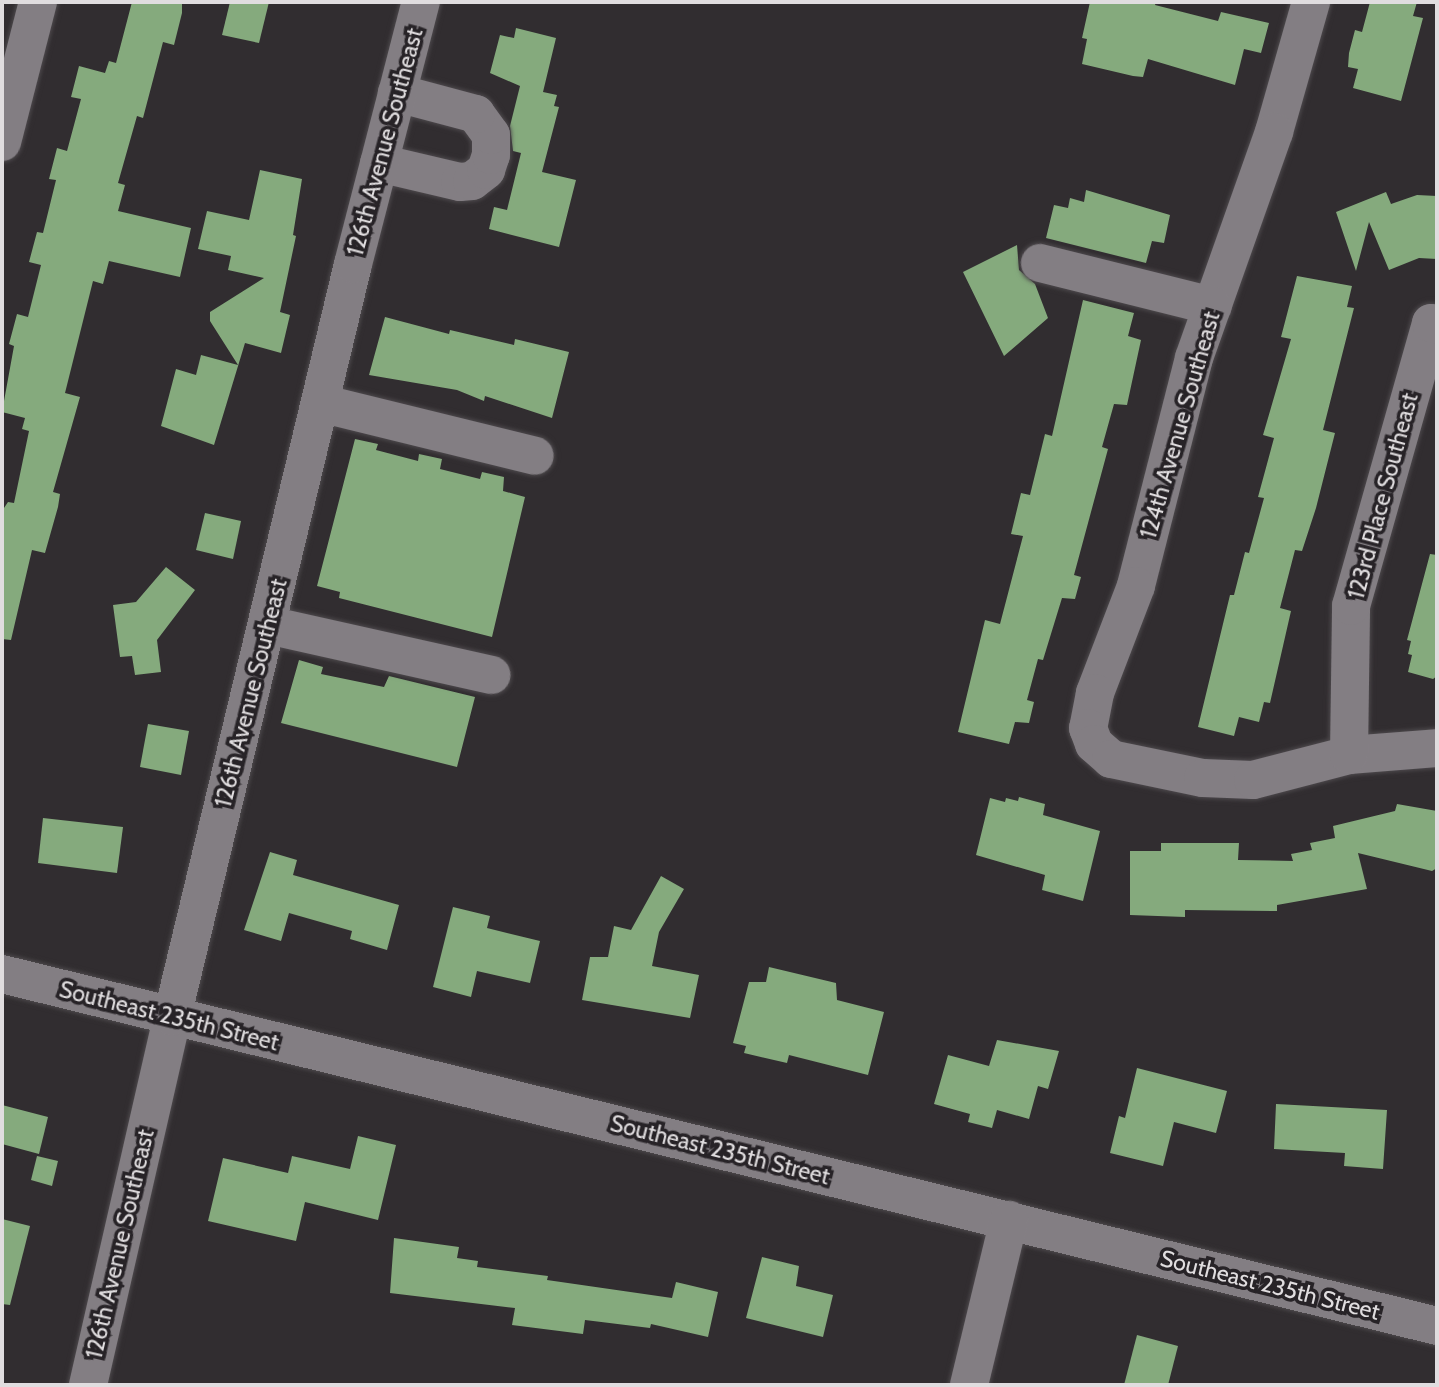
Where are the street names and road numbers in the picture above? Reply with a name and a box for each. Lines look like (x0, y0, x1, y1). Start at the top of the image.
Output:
street label: 126th Avenue Southeast (341, 25, 429, 259)
street label: 124th Avenue Southeast (1134, 308, 1226, 542)
street label: 123rd Place Southeast (1342, 390, 1424, 602)
street label: 126th Avenue Southeast (209, 576, 293, 810)
street label: Southeast 235th Street (56, 975, 282, 1057)
street label: Southeast 235th Street (607, 1109, 833, 1191)
street label: 126th Avenue Southeast (80, 1127, 160, 1361)
street label: Southeast 235th Street (1157, 1244, 1383, 1326)

